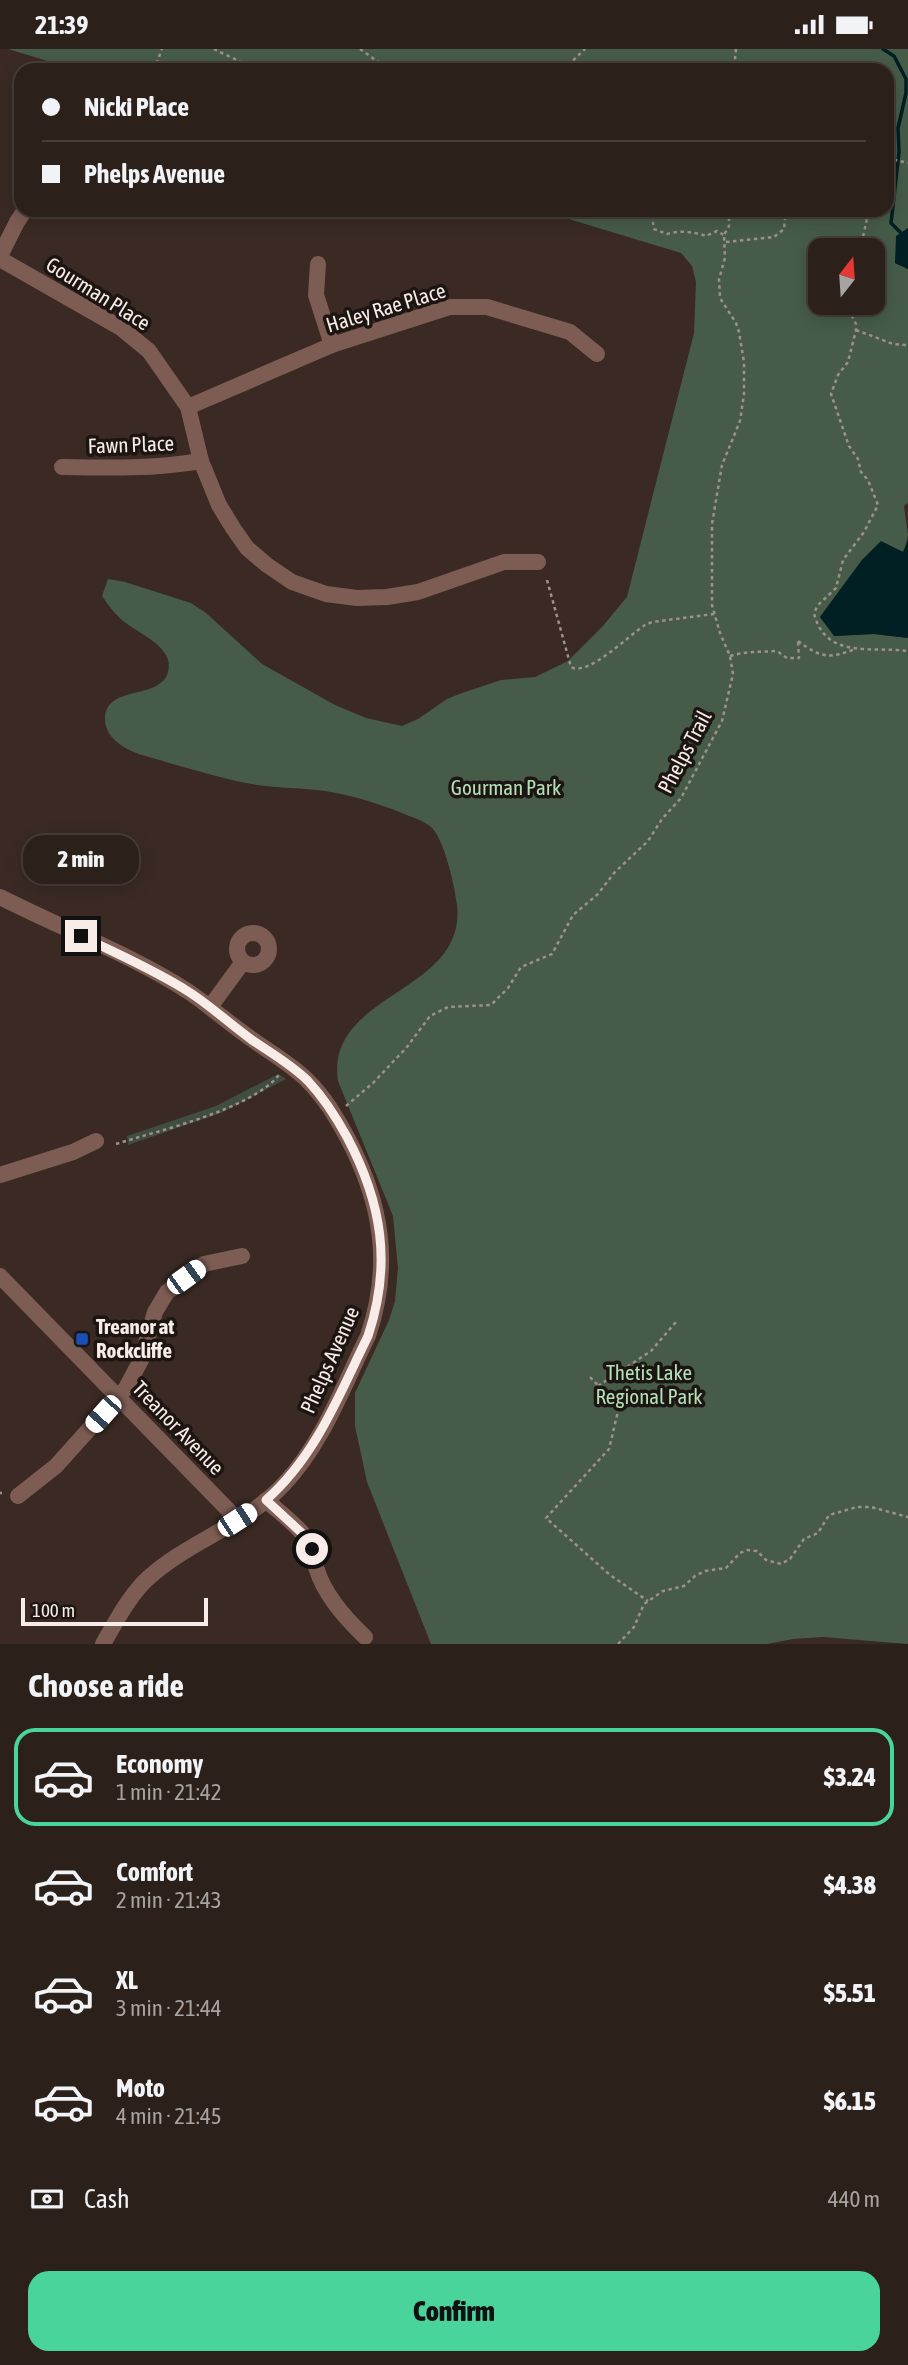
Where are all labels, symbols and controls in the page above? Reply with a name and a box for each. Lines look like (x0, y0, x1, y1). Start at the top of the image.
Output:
text: 21:39 (35, 10, 89, 40)
text: Nicki Place (84, 92, 189, 122)
text: Phelps Avenue (84, 159, 225, 189)
north arrow (808, 238, 886, 315)
map controls (808, 238, 885, 315)
street label: Gourman Place (42, 252, 155, 335)
street label: Haley Rae Place (323, 277, 448, 337)
street label: Fawn Place (87, 431, 175, 457)
street label: Phelps Trail (652, 706, 716, 797)
park label: Gourman Park (451, 775, 561, 799)
callout: 2 min (23, 835, 139, 883)
text: 2 min (58, 846, 104, 872)
route end (65, 920, 97, 952)
car (163, 1256, 210, 1298)
street label: Phelps Avenue (295, 1303, 363, 1417)
place label: Treanor at Rockcliffe (96, 1314, 174, 1362)
marker: Treanor at Rockcliffe (74, 1331, 90, 1347)
park label: Thetis Lake Regional Park (595, 1360, 703, 1408)
street label: Treanor Avenue (128, 1376, 229, 1479)
car (82, 1391, 125, 1437)
car (214, 1500, 261, 1540)
route start (296, 1533, 328, 1565)
scale bar (21, 1595, 208, 1627)
text: 100 m (32, 1599, 75, 1621)
text: Choose a ride (28, 1667, 184, 1704)
icon: car (32, 1746, 95, 1809)
text: Economy (116, 1749, 203, 1779)
text: $3.24 (824, 1762, 876, 1792)
text: 1 min · 21:42 (116, 1779, 222, 1805)
icon: car (32, 1854, 95, 1917)
text: Comfort (116, 1857, 193, 1887)
text: $4.38 (824, 1870, 876, 1900)
text: 2 min · 21:43 (116, 1887, 222, 1913)
icon: car (32, 1962, 95, 2025)
text: XL (116, 1965, 138, 1995)
text: $5.51 (824, 1978, 876, 2008)
text: 3 min · 21:44 (116, 1995, 222, 2021)
icon: car (32, 2070, 95, 2133)
text: Moto (116, 2073, 165, 2103)
text: $6.15 (824, 2086, 876, 2116)
text: 4 min · 21:45 (116, 2103, 222, 2129)
icon: cash (28, 2180, 66, 2218)
text: Cash (84, 2184, 130, 2214)
text: 440 m (828, 2186, 880, 2212)
button: Confirm (28, 2271, 880, 2351)

